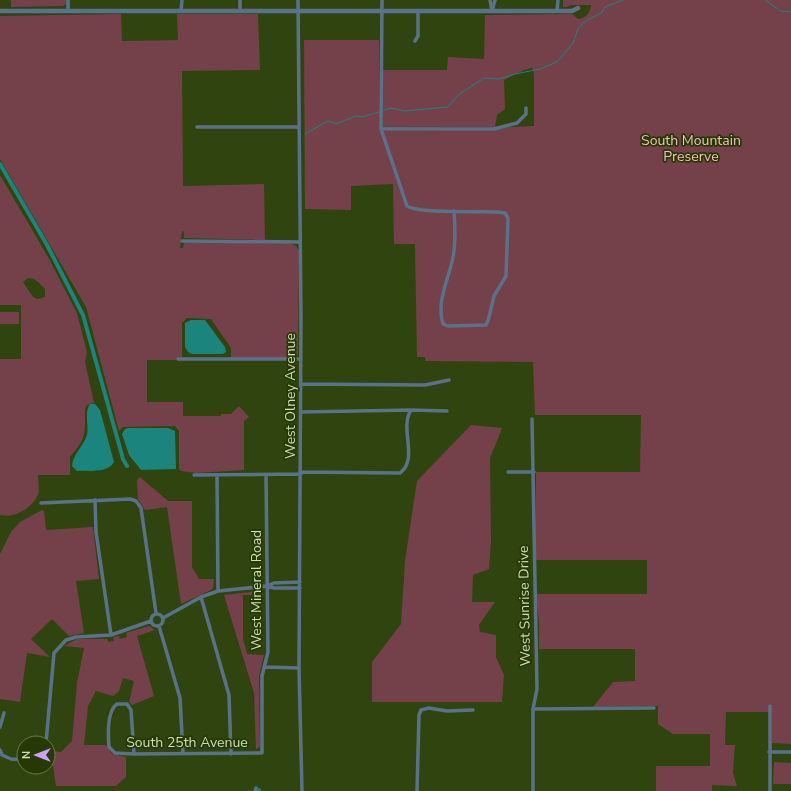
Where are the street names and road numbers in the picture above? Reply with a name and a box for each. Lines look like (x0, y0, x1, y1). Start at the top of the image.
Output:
street label: West Olney Avenue (281, 333, 300, 459)
street label: West Mineral Road (247, 530, 266, 650)
street label: West Sunrise Drive (514, 545, 535, 667)
street label: South 25th Avenue (126, 733, 248, 752)

